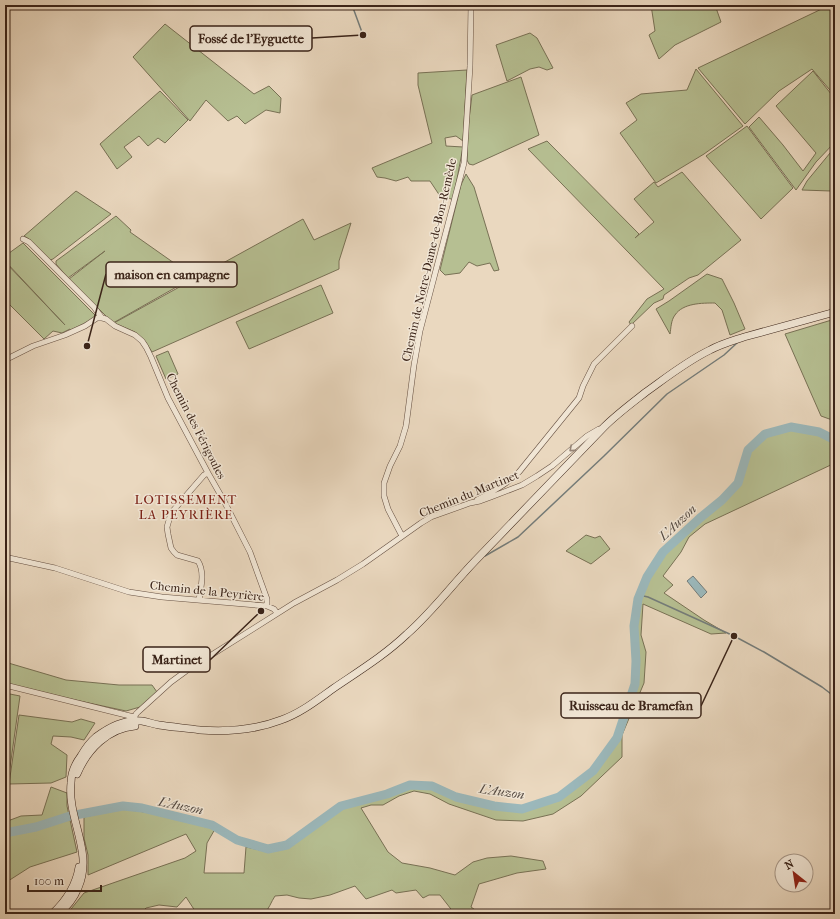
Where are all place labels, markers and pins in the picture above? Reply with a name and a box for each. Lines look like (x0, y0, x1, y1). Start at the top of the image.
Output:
callout: Fossé de l'Eyguette (190, 26, 312, 51)
callout: maison en campagne (106, 262, 237, 287)
callout: Martinet (143, 647, 210, 672)
callout: Ruisseau de Bramefan (561, 693, 701, 718)

